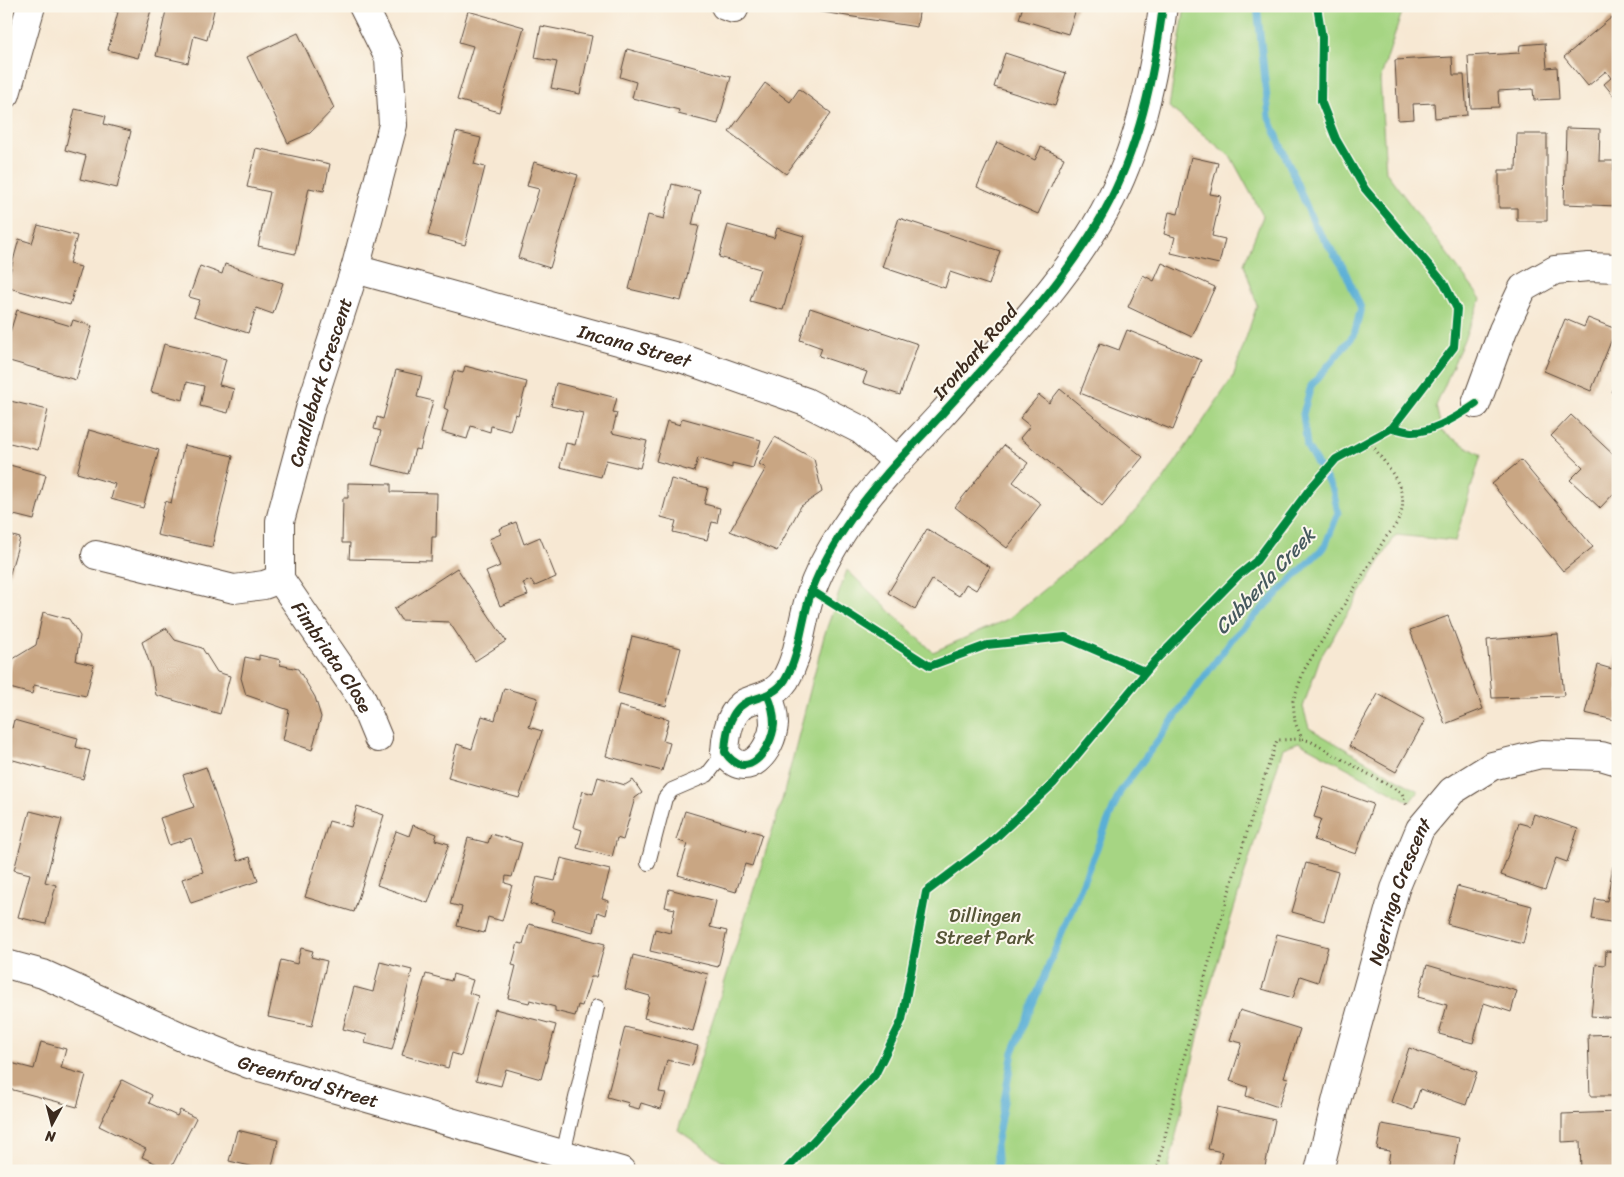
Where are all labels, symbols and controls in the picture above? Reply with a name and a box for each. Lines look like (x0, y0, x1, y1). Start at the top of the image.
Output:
street label: Candlebark Crescent (279, 293, 361, 471)
street label: Ironbark Road (923, 295, 1028, 408)
street label: Incana Street (573, 314, 697, 377)
water label: Cubberla Creek (1206, 518, 1325, 643)
street label: Fimbriata Close (283, 594, 382, 718)
street label: Ngeringa Crescent (1358, 809, 1441, 969)
park label: Dillingen Street Park (935, 899, 1035, 954)
street label: Greenford Street (233, 1045, 383, 1117)
north arrow (28, 1100, 78, 1150)
text: N (44, 1123, 58, 1150)

